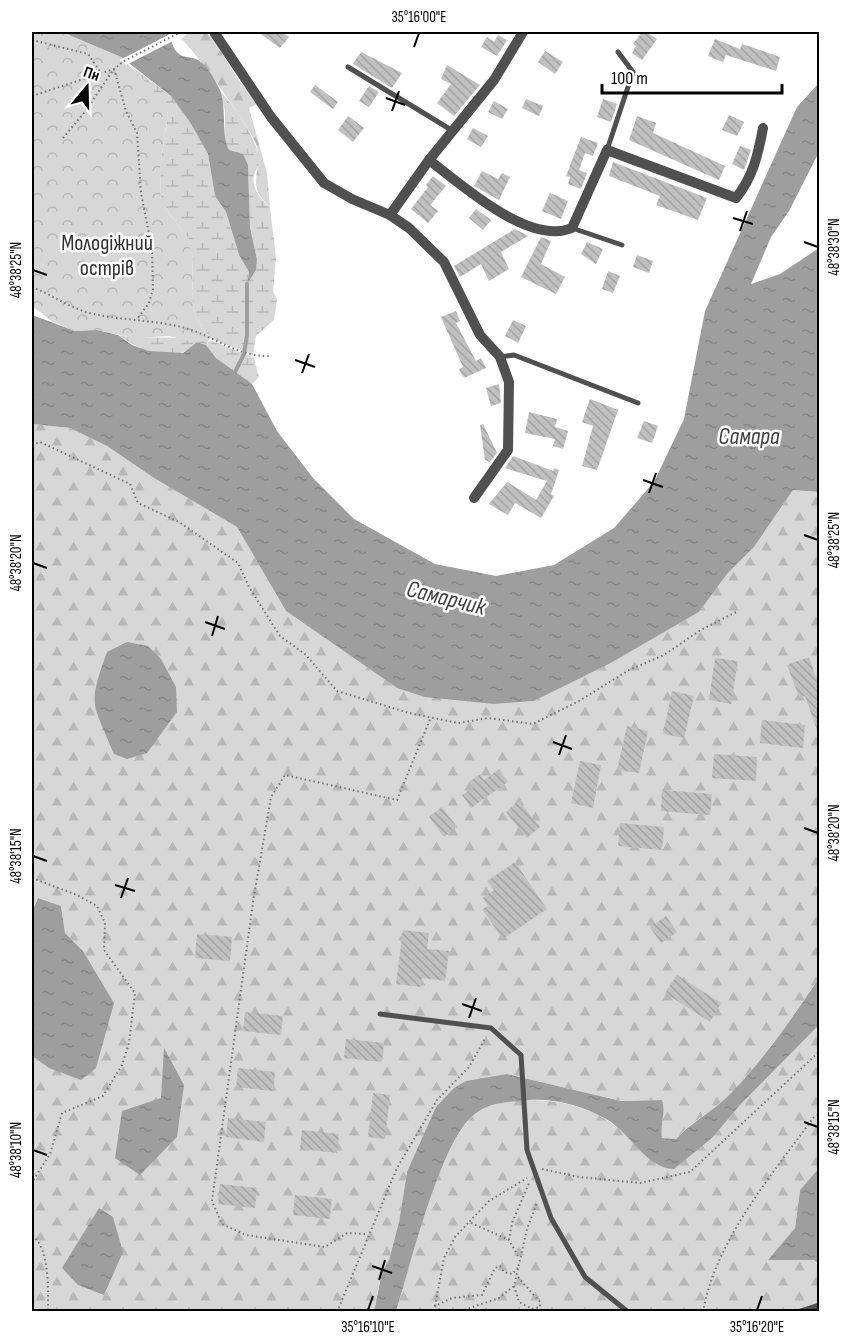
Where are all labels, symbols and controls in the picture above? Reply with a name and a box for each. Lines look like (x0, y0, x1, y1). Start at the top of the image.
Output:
text: 35°16'00"E (392, 8, 446, 27)
north arrow (57, 57, 117, 117)
scale bar (602, 57, 782, 95)
text: Пн (81, 63, 102, 86)
text: 100 m (611, 68, 648, 89)
text: 48°38'30"N (825, 218, 844, 276)
park label: Молодіжний острів (61, 230, 153, 282)
text: 48°38'25"N (7, 242, 26, 298)
water label: Самара (718, 422, 780, 451)
text: 48°38'25"N (825, 512, 844, 568)
text: 48°38'20"N (7, 534, 26, 592)
water label: Самарчик (404, 574, 489, 622)
text: 48°38'20"N (825, 804, 844, 862)
text: 48°38'15"N (7, 828, 26, 884)
text: 48°38'15"N (825, 1099, 844, 1155)
text: 48°38'10"N (7, 1122, 26, 1178)
text: 35°16'10"E (341, 1318, 395, 1337)
text: 35°16'20"E (730, 1318, 784, 1337)

